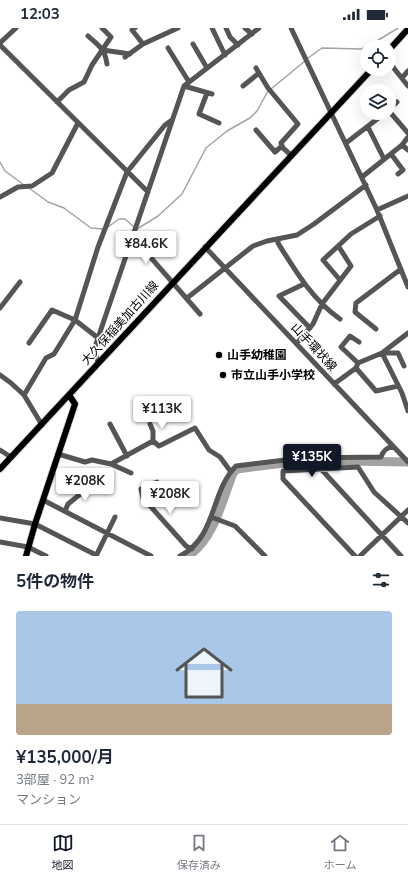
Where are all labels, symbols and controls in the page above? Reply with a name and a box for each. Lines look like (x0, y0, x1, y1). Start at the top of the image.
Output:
text: 12:03 (20, 4, 60, 24)
map controls (360, 40, 396, 120)
button: locate (360, 40, 396, 76)
button: layers (360, 84, 396, 120)
pin: ¥84.6K (113, 231, 179, 265)
text: ¥84.6K (124, 235, 168, 253)
street label: 大久保稲美加古川線 (78, 278, 162, 368)
street label: 山手環状線 (288, 320, 340, 374)
place label: 山手幼稚園 (227, 347, 287, 363)
marker: 山手幼稚園 (214, 350, 224, 360)
place label: 市立山手小学校 (231, 367, 315, 383)
marker: 市立山手小学校 (218, 370, 228, 380)
pin: ¥113K (134, 396, 190, 430)
text: ¥113K (142, 400, 182, 418)
pin: ¥135K (284, 444, 340, 478)
text: ¥135K (292, 448, 332, 466)
pin: ¥208K (57, 468, 113, 502)
text: ¥208K (65, 472, 105, 490)
pin: ¥208K (142, 481, 198, 515)
text: ¥208K (150, 485, 190, 503)
icon: filters (370, 569, 392, 591)
text: 5件の物件 (16, 570, 94, 593)
icon: home (168, 637, 240, 709)
text: ¥135,000/月 (16, 746, 114, 769)
text: 3部屋 · 92 m² (16, 771, 94, 789)
text: マンション (16, 791, 81, 809)
tab: 地図 (52, 832, 74, 873)
tab: 保存済み (177, 832, 221, 873)
tab: ホーム (324, 832, 356, 873)

